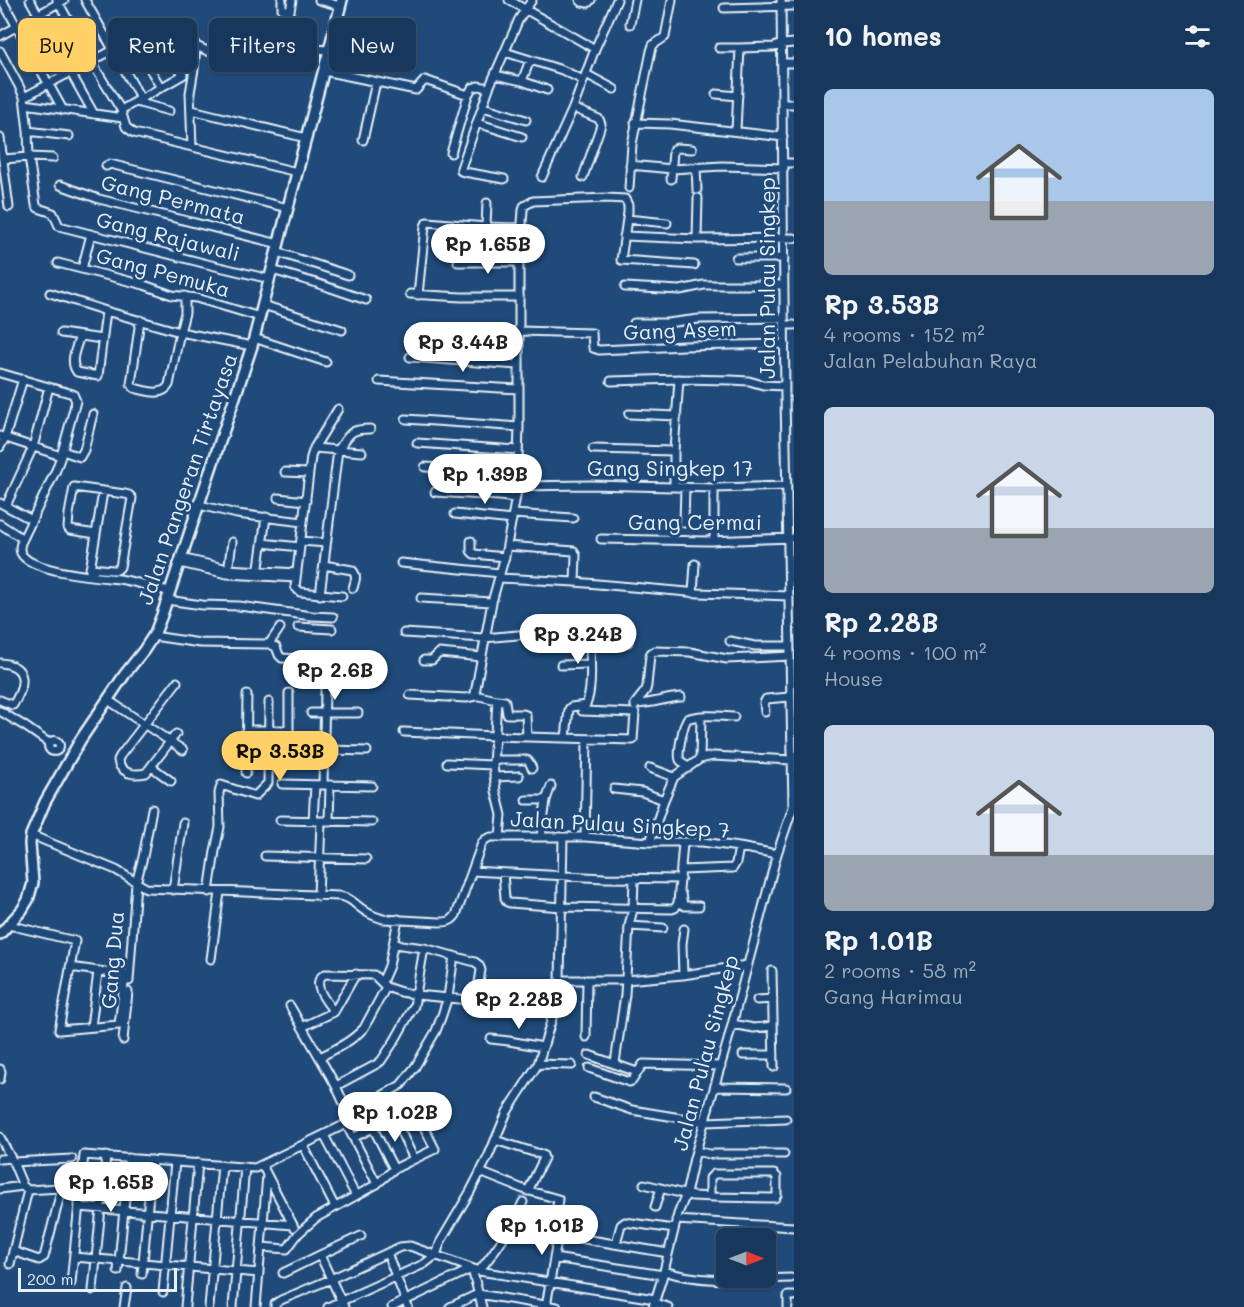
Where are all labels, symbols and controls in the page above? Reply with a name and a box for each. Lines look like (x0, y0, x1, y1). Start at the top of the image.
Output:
chip: Buy (18, 18, 96, 72)
chip: Rent (108, 18, 197, 72)
chip: Filters (209, 18, 317, 72)
chip: New (329, 18, 416, 72)
text: 10 homes (824, 19, 942, 53)
icon: filters (1181, 20, 1214, 53)
icon: home (965, 128, 1073, 236)
street label: Gang Permata (98, 168, 248, 230)
street label: Jalan Pulau Singkep (753, 177, 780, 379)
street label: Gang Rajawali (94, 205, 243, 266)
pin: Rp 1.65B (426, 224, 550, 275)
text: Rp 1.65B (445, 230, 531, 256)
street label: Gang Pemuka (94, 241, 233, 302)
text: Rp 3.53B (824, 287, 940, 321)
street label: Gang Asem (623, 314, 737, 345)
text: 4 rooms · 152 m² (824, 321, 985, 347)
pin: Rp 3.44B (401, 322, 525, 373)
text: Rp 3.44B (418, 328, 508, 354)
text: Jalan Pelabuhan Raya (824, 347, 1038, 373)
street label: Jalan Pangeran Tirtayasa (131, 349, 242, 608)
icon: home (965, 446, 1073, 554)
pin: Rp 1.39B (423, 454, 547, 505)
street label: Gang Singkep 17 (587, 454, 753, 481)
text: Rp 1.39B (442, 460, 528, 486)
street label: Gang Cermai (628, 508, 762, 535)
text: Rp 2.28B (824, 605, 938, 639)
pin: Rp 3.24B (516, 614, 640, 665)
text: Rp 3.24B (533, 620, 623, 646)
text: 4 rooms · 100 m² (824, 639, 987, 665)
pin: Rp 2.6B (280, 650, 390, 701)
text: Rp 2.6B (297, 656, 373, 682)
text: House (824, 665, 883, 691)
pin: Rp 3.53B (218, 731, 342, 782)
text: Rp 3.53B (236, 737, 324, 763)
icon: home (965, 764, 1073, 872)
street label: Jalan Pulau Singkep 7 (510, 804, 731, 843)
street label: Gang Dua (94, 910, 129, 1010)
text: Rp 1.01B (824, 923, 933, 957)
street label: Jalan Pulau Singkep (665, 952, 744, 1153)
text: 2 rooms · 58 m² (824, 957, 976, 983)
pin: Rp 2.28B (457, 979, 581, 1030)
text: Gang Harimau (824, 983, 963, 1009)
text: Rp 2.28B (475, 985, 563, 1011)
pin: Rp 1.02B (333, 1092, 457, 1143)
text: Rp 1.02B (352, 1098, 438, 1124)
pin: Rp 1.65B (49, 1162, 173, 1213)
text: Rp 1.65B (68, 1168, 154, 1194)
pin: Rp 1.01B (480, 1205, 604, 1256)
text: Rp 1.01B (500, 1211, 584, 1237)
north arrow (716, 1228, 776, 1288)
map controls (716, 1228, 776, 1288)
scale bar (18, 1265, 177, 1292)
text: 200 m (27, 1268, 74, 1289)

